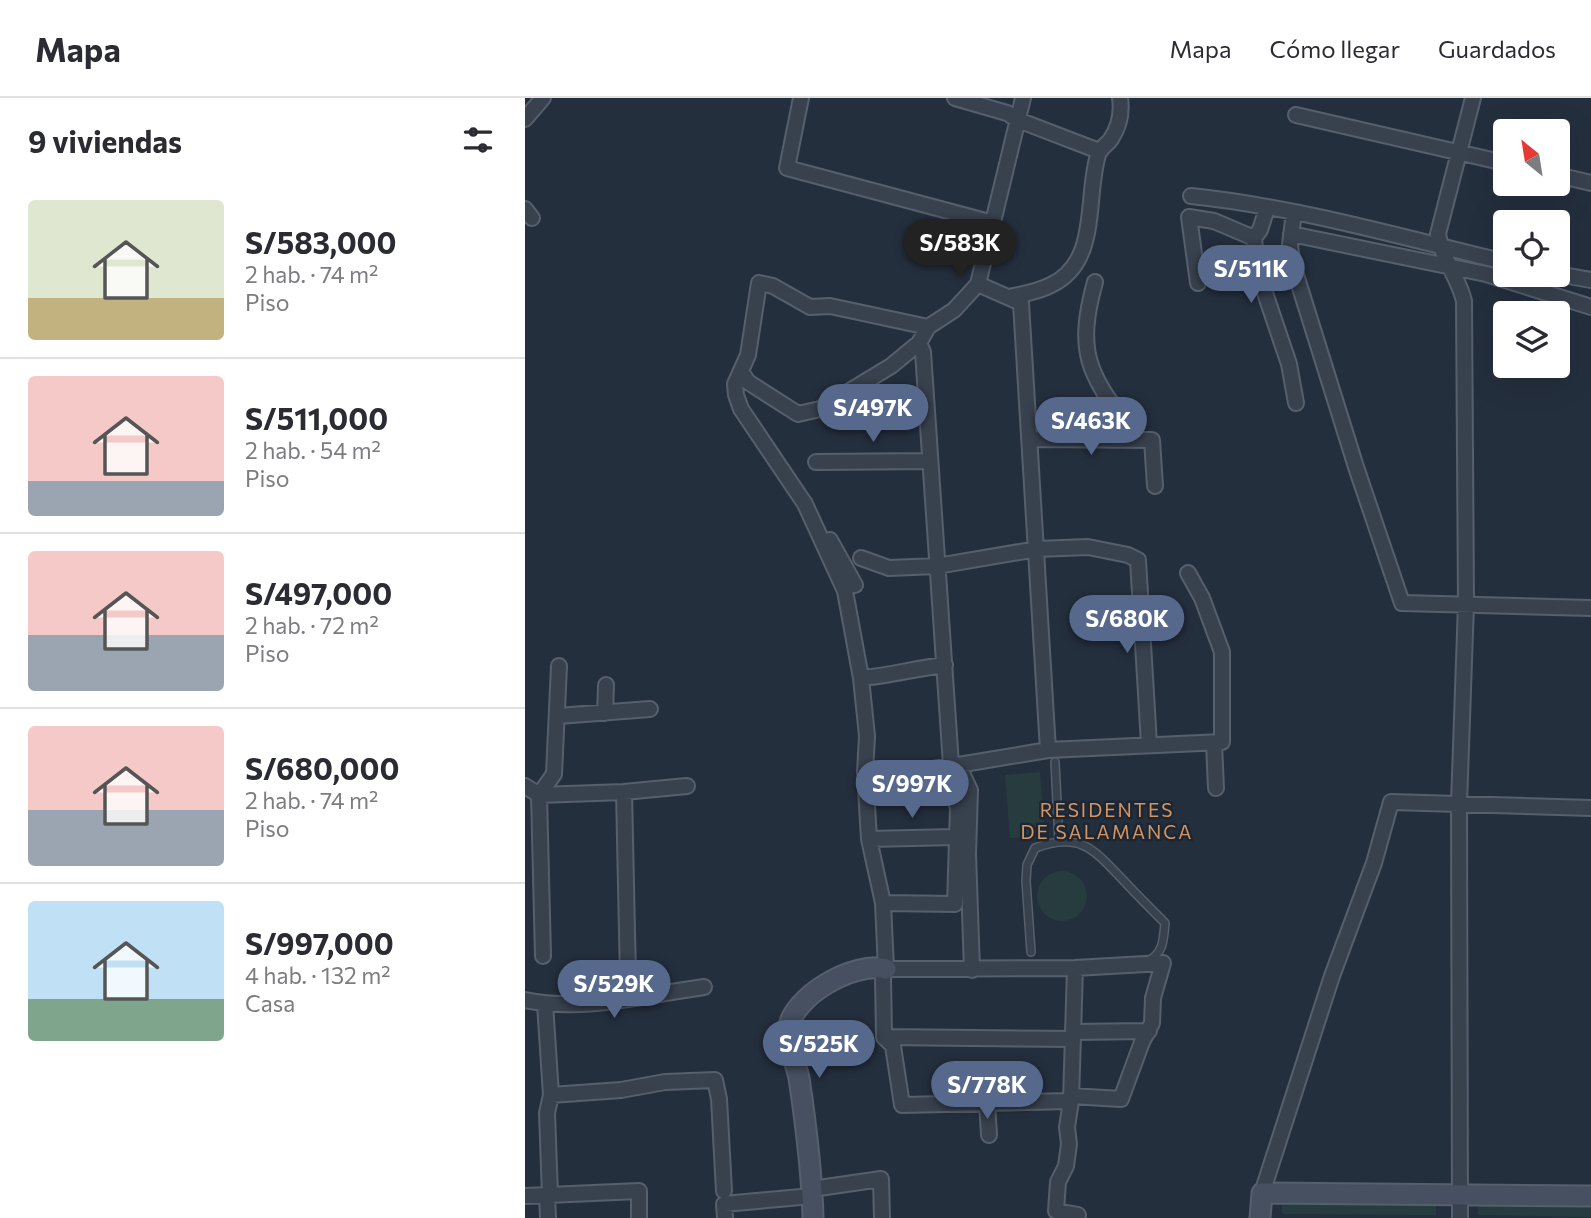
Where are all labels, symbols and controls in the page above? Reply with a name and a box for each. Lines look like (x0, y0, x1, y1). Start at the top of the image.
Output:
text: Mapa (35, 28, 121, 69)
text: Mapa (1169, 34, 1232, 63)
text: Cómo llegar (1270, 34, 1400, 63)
text: Guardados (1438, 34, 1556, 63)
north arrow (1493, 119, 1570, 196)
map controls (1493, 119, 1570, 378)
icon: filters (459, 121, 497, 159)
text: 9 viviendas (28, 122, 182, 159)
button: locate (1493, 210, 1570, 287)
pin: S/583K (903, 220, 1017, 279)
text: S/583,000 (245, 223, 396, 260)
icon: home (84, 228, 168, 312)
text: S/583K (919, 228, 1001, 256)
pin: S/511K (1194, 246, 1308, 305)
text: S/511K (1214, 254, 1288, 282)
text: 2 hab. · 74 m² (245, 260, 378, 288)
text: Piso (245, 288, 290, 316)
button: layers (1493, 301, 1570, 378)
pin: S/497K (816, 384, 930, 444)
text: S/497K (833, 393, 913, 421)
pin: S/463K (1034, 398, 1148, 457)
text: S/511,000 (245, 399, 388, 436)
icon: home (84, 404, 168, 488)
text: S/463K (1051, 406, 1131, 434)
text: 2 hab. · 54 m² (245, 436, 381, 464)
text: Piso (245, 464, 290, 492)
text: S/497,000 (245, 574, 392, 611)
icon: home (84, 579, 168, 663)
pin: S/680K (1070, 596, 1184, 655)
text: S/680K (1085, 604, 1169, 632)
text: 2 hab. · 72 m² (245, 611, 379, 639)
text: Piso (245, 639, 290, 667)
text: S/680,000 (245, 749, 399, 786)
icon: home (84, 754, 168, 838)
pin: S/997K (855, 760, 969, 820)
text: S/997K (872, 769, 952, 797)
text: 2 hab. · 74 m² (245, 786, 378, 814)
district label: RESIDENTES DE SALAMANCA (1021, 798, 1193, 843)
text: Piso (245, 814, 290, 842)
text: S/997,000 (245, 924, 394, 961)
icon: home (84, 929, 168, 1013)
pin: S/529K (557, 960, 671, 1020)
text: 4 hab. · 132 m² (245, 961, 390, 989)
text: S/529K (574, 969, 654, 997)
text: Casa (245, 989, 295, 1017)
pin: S/525K (762, 1020, 876, 1080)
text: S/525K (779, 1029, 859, 1057)
pin: S/778K (930, 1062, 1044, 1121)
text: S/778K (947, 1070, 1027, 1098)

